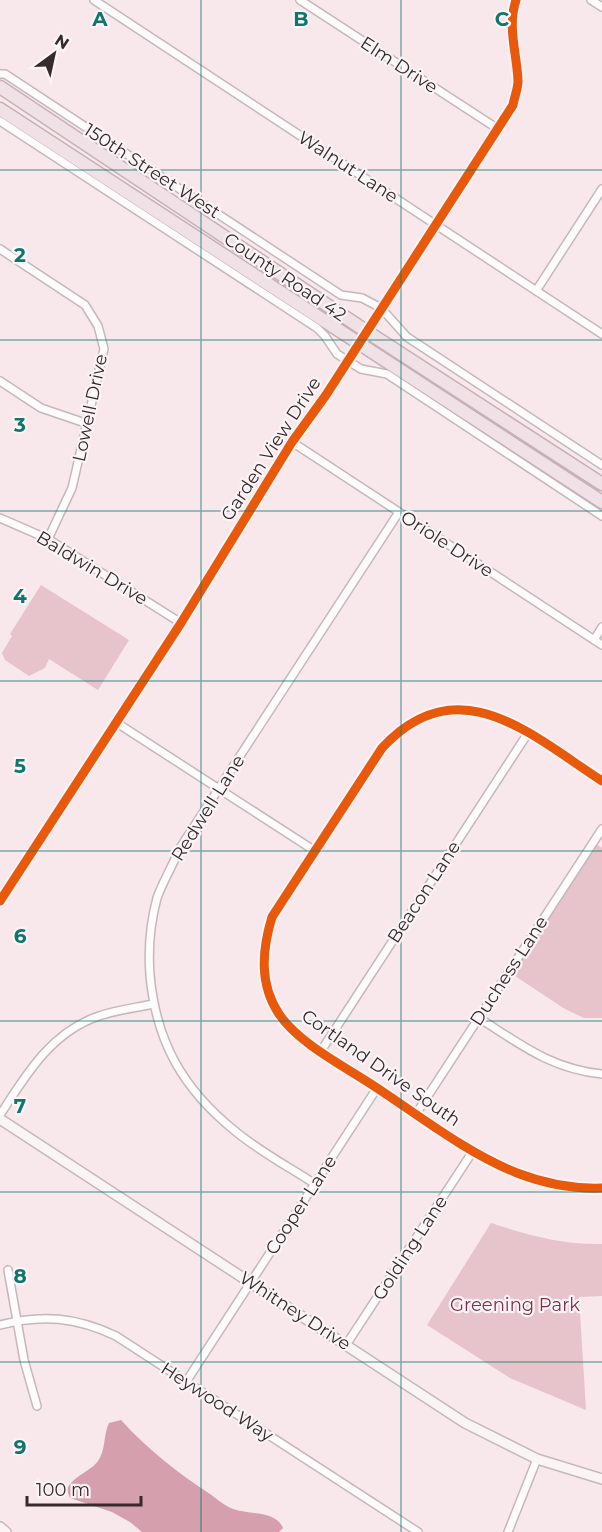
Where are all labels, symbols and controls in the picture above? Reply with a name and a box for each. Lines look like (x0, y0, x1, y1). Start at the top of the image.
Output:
text: A (91, 7, 108, 31)
text: B (293, 7, 309, 31)
text: C (495, 7, 510, 31)
north arrow (24, 24, 84, 84)
text: N (51, 30, 72, 53)
street label: Elm Drive (356, 32, 442, 98)
street label: 150th Street West (80, 119, 224, 223)
street label: Walnut Lane (294, 126, 402, 208)
street label: County Road 42 (220, 228, 350, 326)
text: 2 (14, 243, 26, 267)
street label: Lowell Drive (68, 352, 112, 464)
street label: Garden View Drive (216, 373, 326, 525)
text: 3 (13, 413, 26, 437)
street label: Oriole Drive (397, 506, 497, 582)
street label: Baldwin Drive (32, 526, 152, 610)
text: 4 (13, 584, 27, 608)
street label: Redwell Lane (167, 751, 249, 865)
text: 5 (14, 754, 26, 778)
street label: Beacon Lane (383, 837, 465, 947)
street label: Duchess Lane (465, 912, 553, 1030)
text: 6 (14, 924, 27, 948)
street label: Cortland Drive South (297, 1005, 465, 1131)
text: 7 (14, 1094, 26, 1118)
street label: Cooper Lane (261, 1151, 341, 1259)
street label: Golding Lane (368, 1191, 452, 1305)
text: 8 (13, 1264, 27, 1288)
street label: Whitney Drive (235, 1267, 355, 1355)
park label: Greening Park (450, 1294, 580, 1316)
street label: Heywood Way (157, 1358, 277, 1447)
text: 9 (14, 1435, 26, 1459)
scale bar (27, 1469, 141, 1507)
text: 100 m (36, 1479, 90, 1501)

